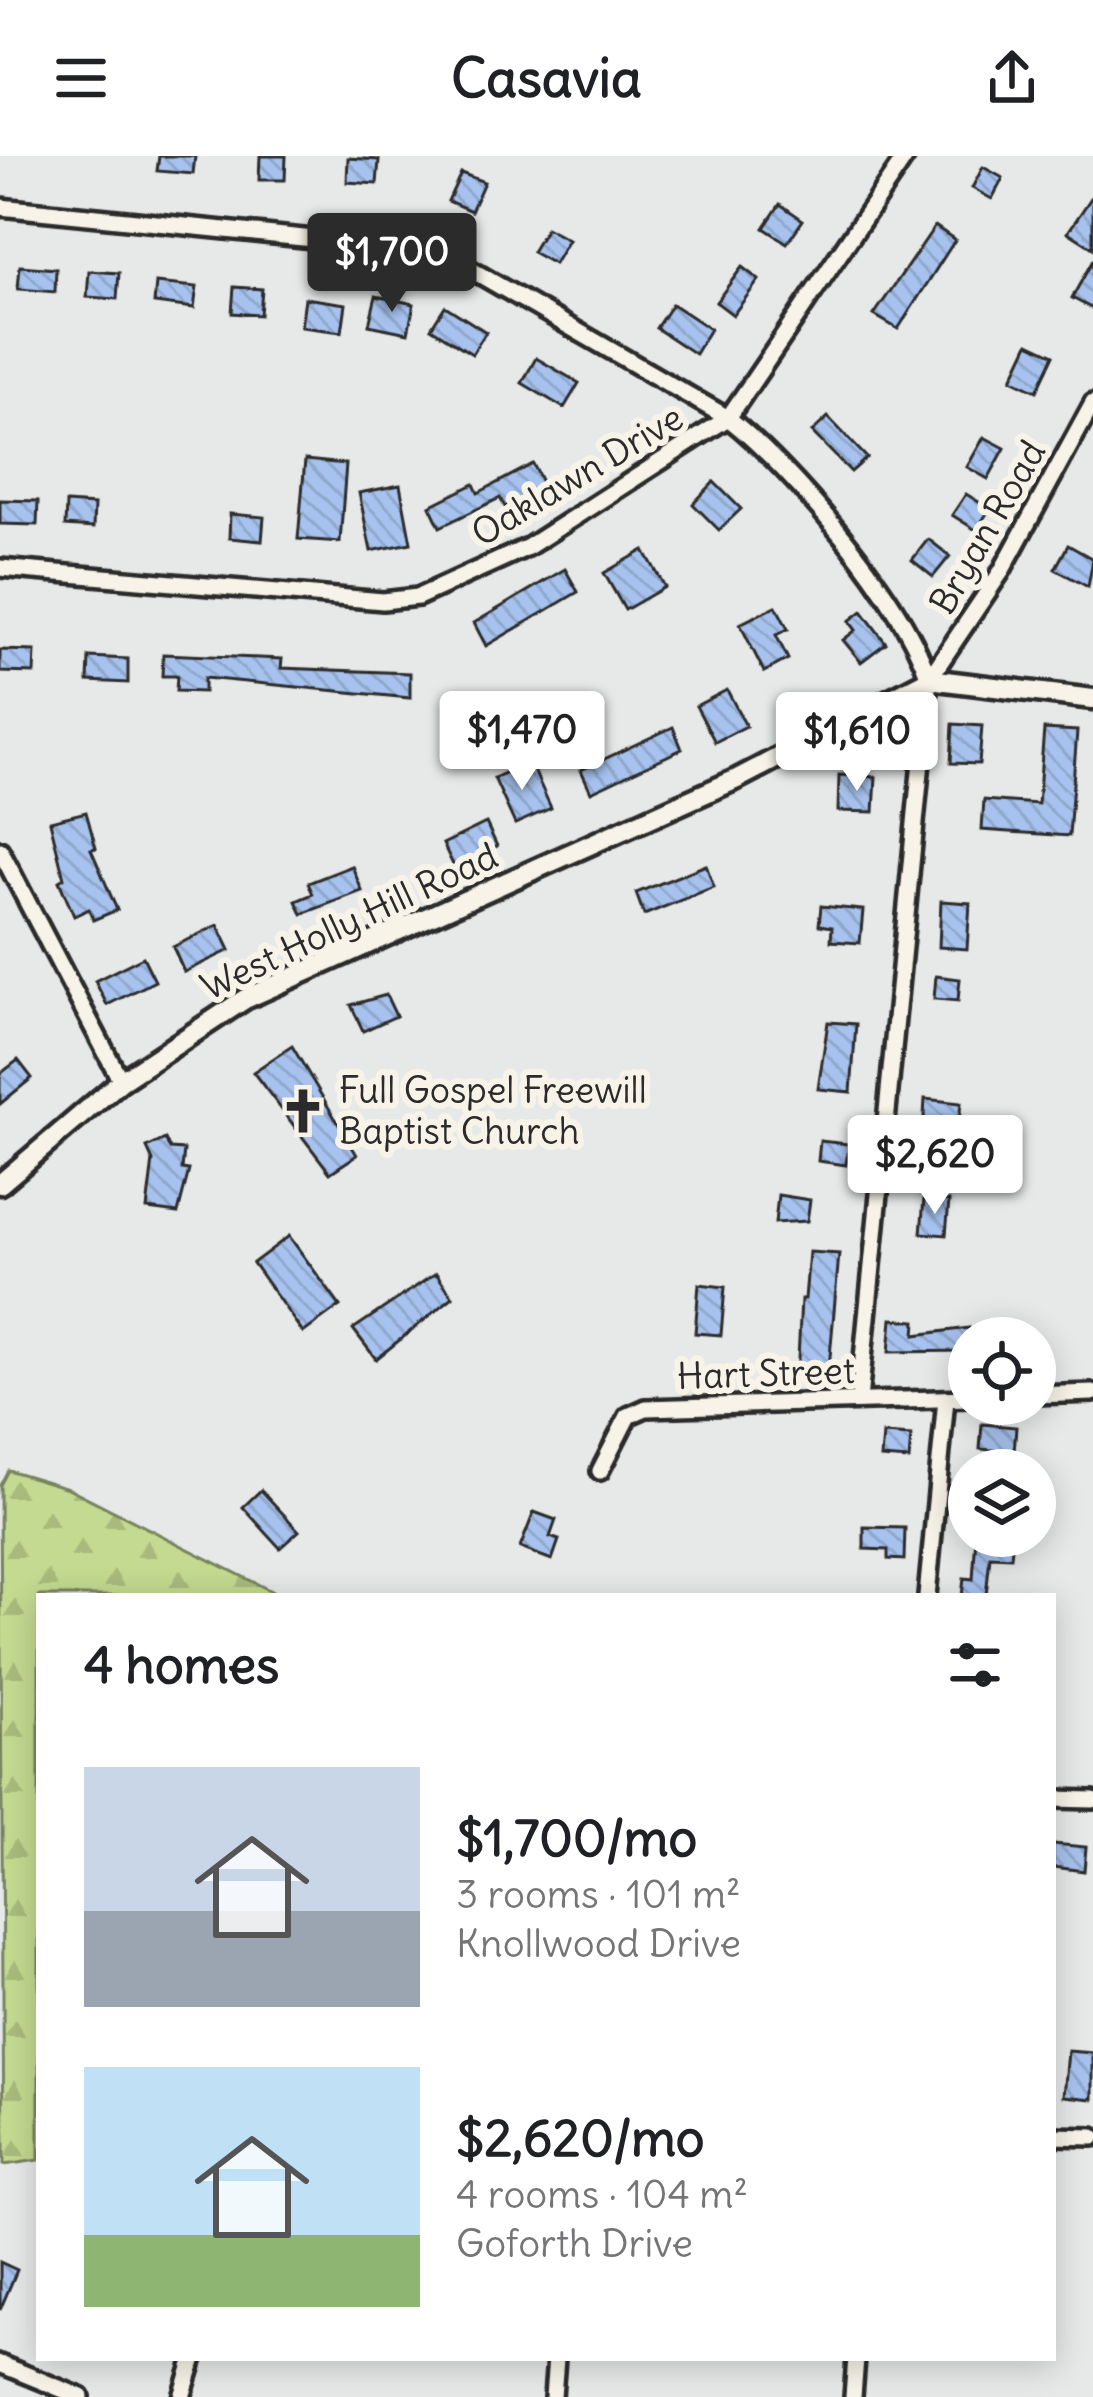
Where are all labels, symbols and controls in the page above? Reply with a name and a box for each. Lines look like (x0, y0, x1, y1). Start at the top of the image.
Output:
text: Casavia (451, 44, 642, 112)
icon: menu (48, 45, 114, 111)
icon: share (979, 45, 1045, 111)
pin: $1,700 (294, 213, 490, 315)
text: $1,700 (334, 227, 450, 276)
street label: Oaklawn Drive (464, 395, 691, 556)
street label: Bryan Road (920, 432, 1055, 622)
pin: $1,470 (424, 691, 620, 793)
pin: $1,610 (759, 692, 955, 794)
text: $1,470 (467, 705, 577, 754)
text: $1,610 (803, 706, 911, 755)
street label: West Holly Hill Road (194, 833, 505, 1010)
place label: Full Gospel Freewill Baptist Church (339, 1068, 647, 1154)
church icon: Full Gospel Freewill Baptist Church (278, 1086, 328, 1136)
pin: $2,620 (837, 1115, 1033, 1217)
text: $2,620 (875, 1129, 995, 1178)
map controls (948, 1317, 1056, 1557)
button: locate (948, 1317, 1056, 1425)
street label: Hart Street (676, 1348, 856, 1399)
button: layers (948, 1449, 1056, 1557)
icon: filters (942, 1632, 1008, 1698)
text: 4 homes (84, 1633, 279, 1697)
text: $1,700/mo (456, 1806, 697, 1870)
icon: home (180, 1815, 324, 1959)
text: 3 rooms · 101 m² (456, 1870, 741, 1919)
text: Knollwood Drive (456, 1919, 741, 1968)
text: $2,620/mo (456, 2106, 705, 2170)
icon: home (180, 2115, 324, 2259)
text: 4 rooms · 104 m² (456, 2170, 748, 2219)
text: Goforth Drive (456, 2219, 693, 2268)

